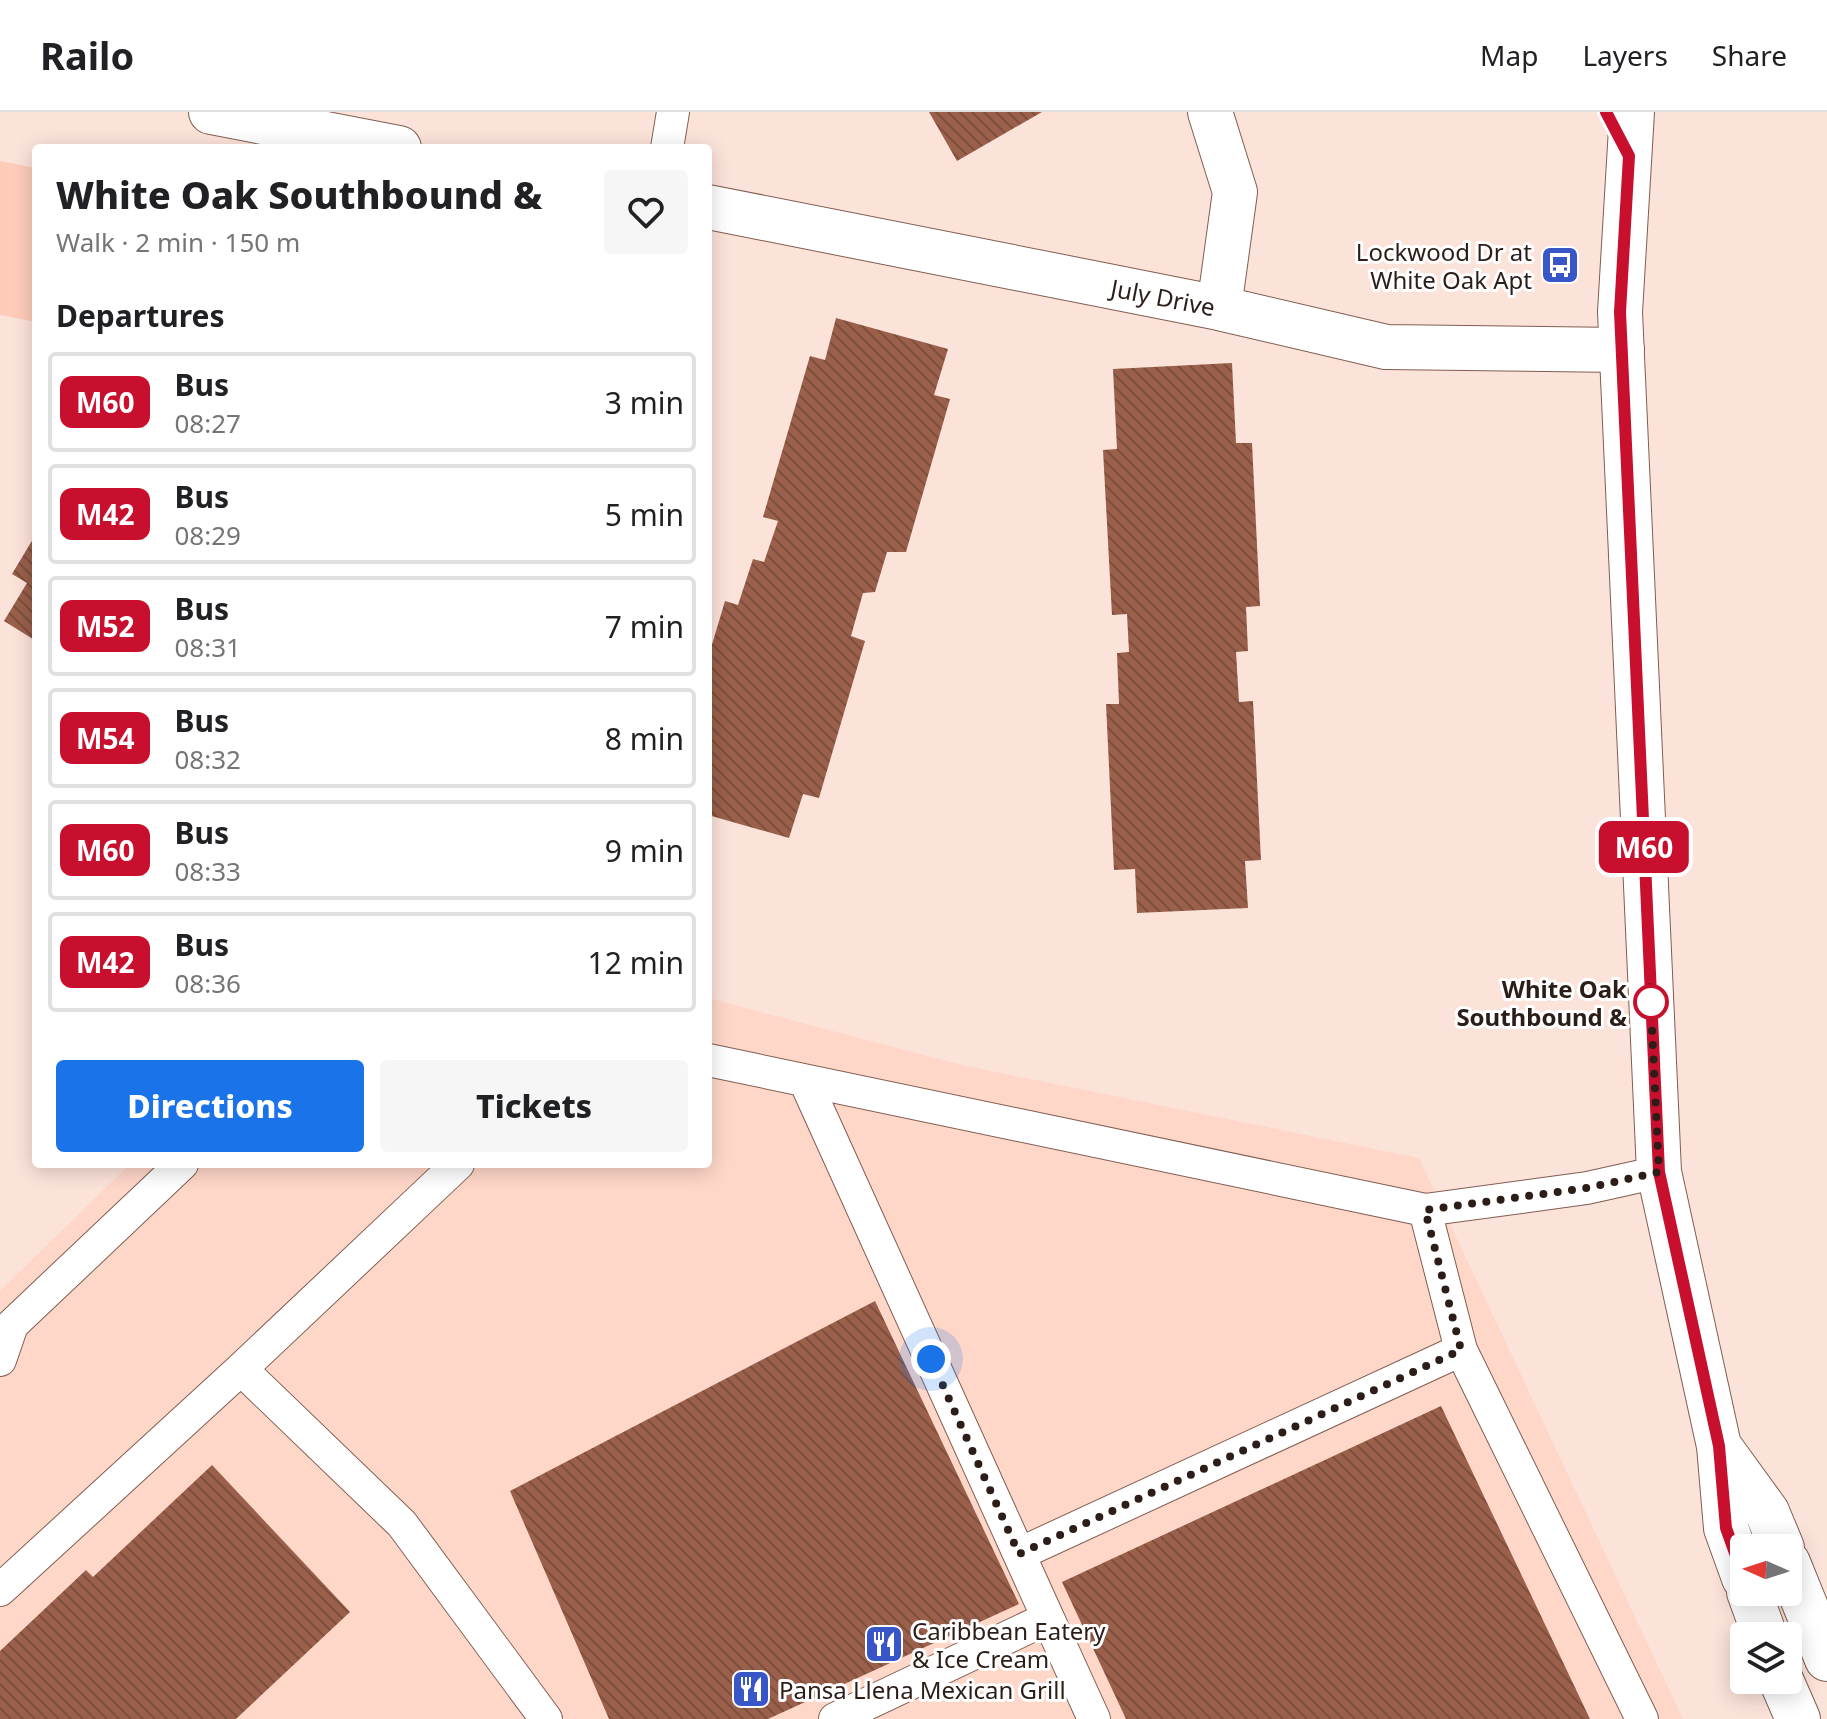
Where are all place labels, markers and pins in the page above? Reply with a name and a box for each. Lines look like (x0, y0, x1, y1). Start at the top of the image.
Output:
place label: Lockwood Dr at White Oak Apt (1356, 235, 1532, 296)
bus stop icon: Lockwood Dr at White Oak Apt (1539, 244, 1581, 286)
place label: White Oak Southbound & (1456, 972, 1627, 1033)
marker: White Oak Southbound & (1634, 985, 1668, 1019)
place label: Caribbean Eatery & Ice Cream (912, 1614, 1106, 1675)
restaurant icon: Caribbean Eatery & Ice Cream (863, 1623, 905, 1665)
restaurant icon: Pansa Llena Mexican Grill (730, 1668, 772, 1710)
place label: Pansa Llena Mexican Grill (779, 1673, 1066, 1706)

